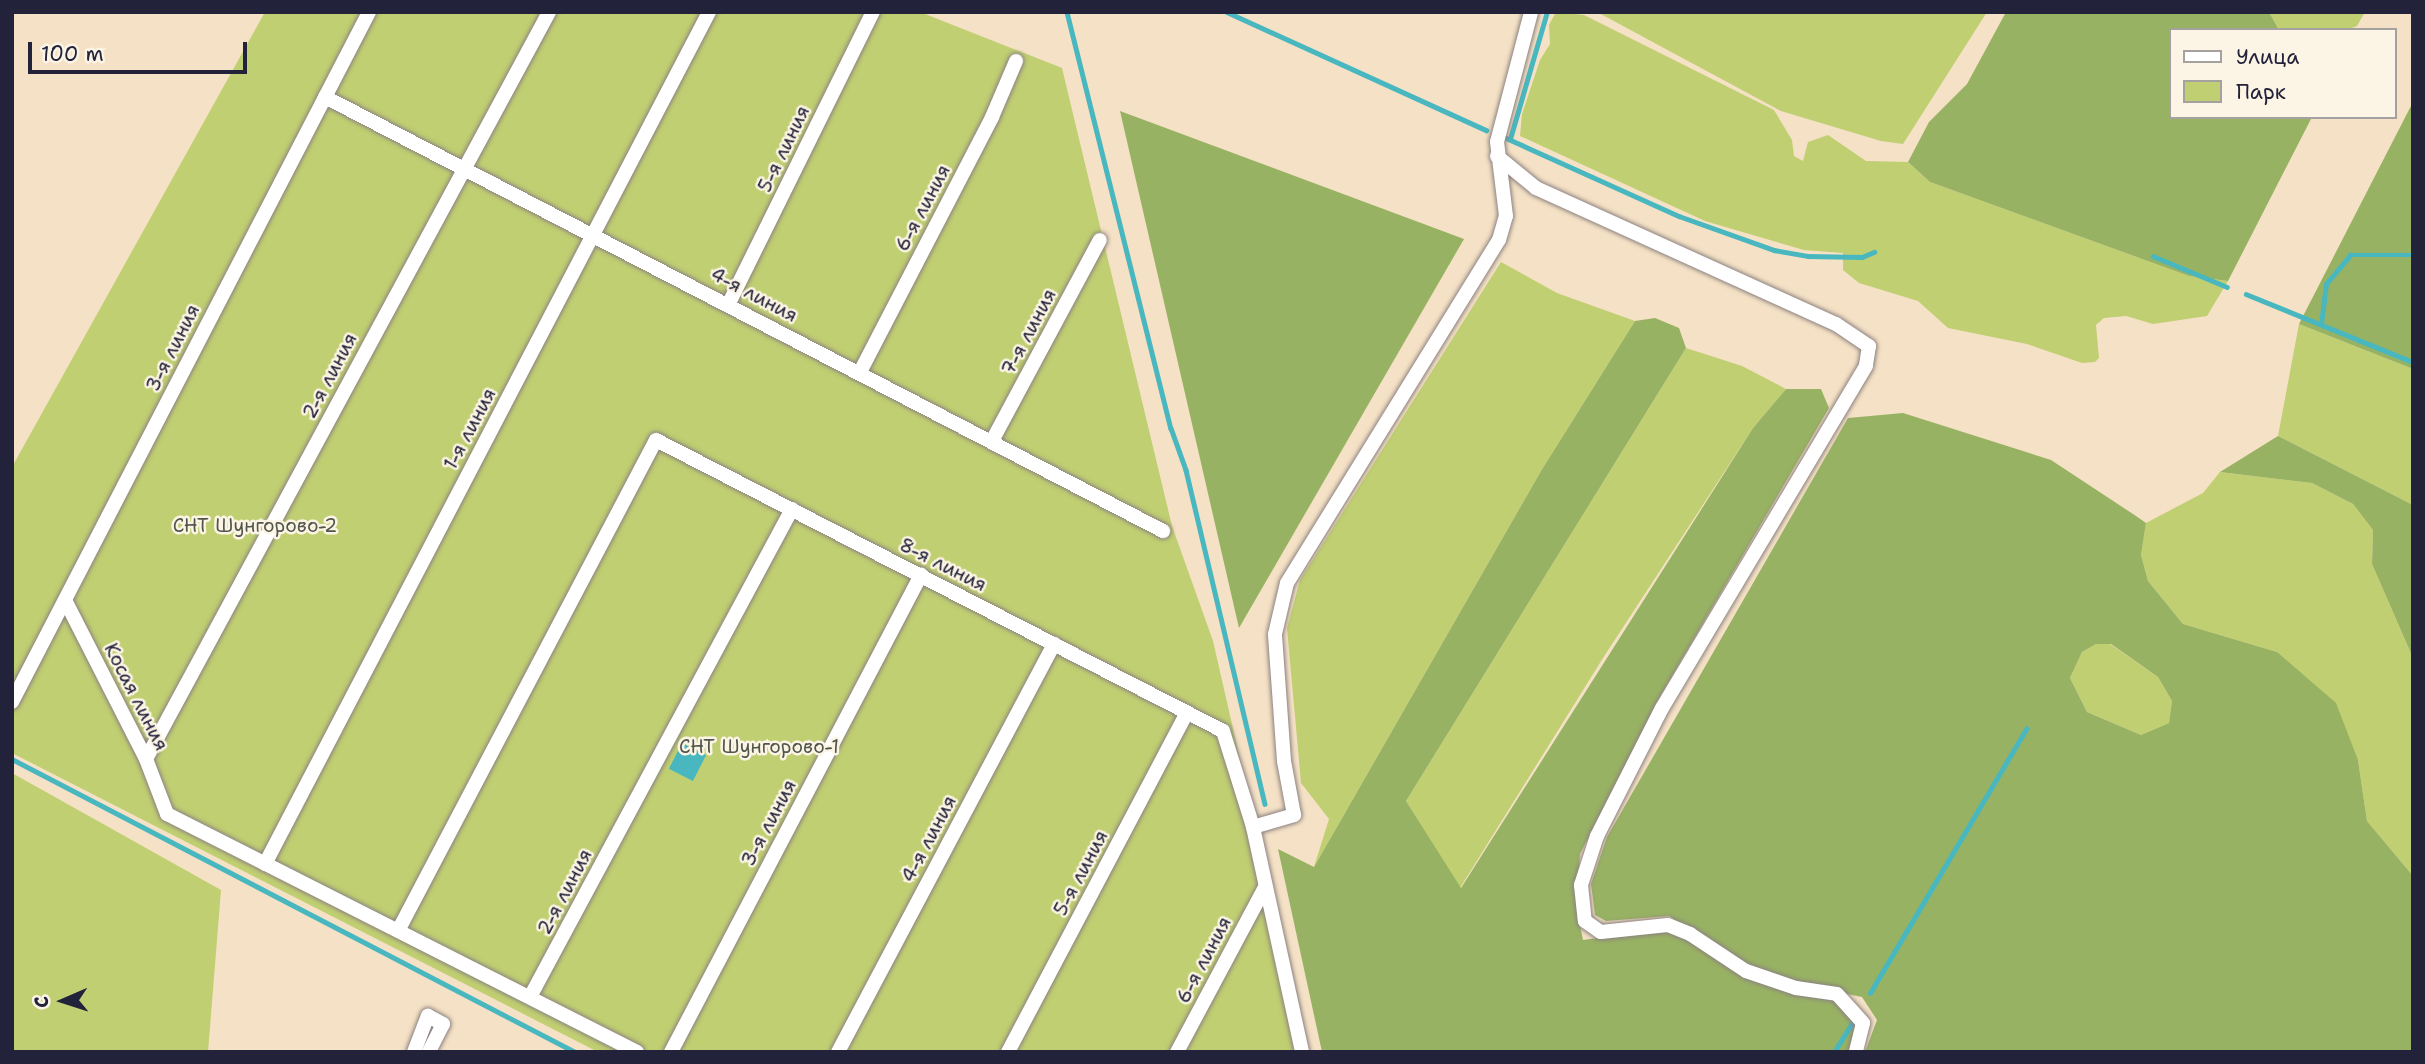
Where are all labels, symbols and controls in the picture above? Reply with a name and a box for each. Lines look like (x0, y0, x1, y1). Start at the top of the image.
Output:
scale bar (32, 28, 250, 72)
legend (2170, 28, 2397, 119)
text: 100 m (41, 40, 104, 68)
text: Улица (2236, 43, 2299, 71)
text: Парк (2236, 78, 2286, 106)
street label: 5-я линия (753, 102, 815, 196)
street label: 6-я линия (891, 161, 955, 255)
street label: 4-я линия (707, 263, 801, 327)
street label: 7-я линия (997, 285, 1061, 379)
street label: 3-я линия (141, 301, 205, 395)
street label: 2-я линия (298, 329, 362, 423)
street label: 1-я линия (439, 384, 501, 474)
park label: СНТ Шунгорово-2 (173, 515, 337, 537)
street label: 8-я линия (896, 533, 990, 597)
street label: Косая линия (99, 639, 173, 755)
park label: СНТ Шунгорово-1 (679, 736, 839, 758)
street label: 3-я линия (737, 776, 801, 870)
street label: 4-я линия (897, 792, 961, 886)
street label: 5-я линия (1049, 826, 1113, 920)
street label: 2-я линия (533, 845, 597, 939)
street label: 6-я линия (1172, 913, 1236, 1007)
north arrow (28, 966, 98, 1036)
text: С (29, 996, 54, 1009)

